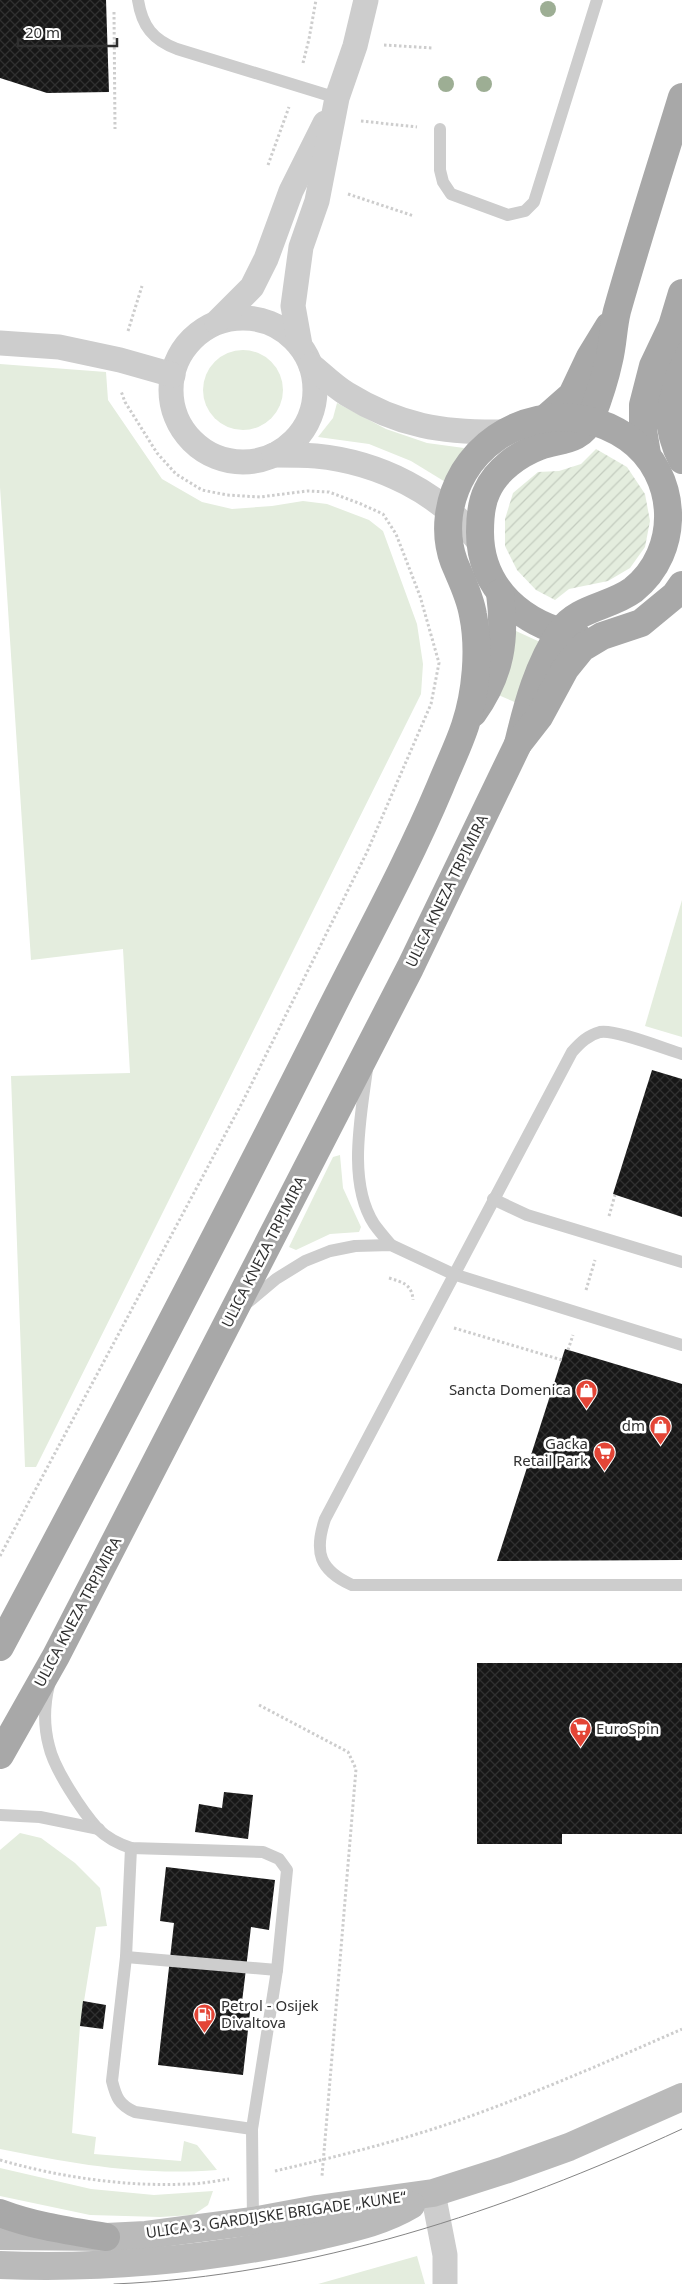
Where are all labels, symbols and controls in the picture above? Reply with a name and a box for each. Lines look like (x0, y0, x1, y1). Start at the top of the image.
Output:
scale bar (18, 15, 116, 47)
text: 20 m (25, 22, 60, 42)
street label: ULICA KNEZA TRPIMIRA (400, 811, 492, 970)
street label: ULICA KNEZA TRPIMIRA (216, 1172, 310, 1331)
shop icon: Sancta Domenica (575, 1378, 599, 1409)
place label: Sancta Domenica (449, 1379, 571, 1399)
shop icon: dm (649, 1414, 673, 1445)
place label: dm (622, 1415, 645, 1435)
place label: Gacka Retail Park (513, 1433, 588, 1470)
supermarket icon: Gacka Retail Park (592, 1441, 616, 1472)
street label: ULICA KNEZA TRPIMIRA (29, 1533, 125, 1690)
supermarket icon: EuroSpin (568, 1717, 592, 1748)
place label: EuroSpin (596, 1718, 659, 1738)
place label: Petrol - Osijek Divaltova (221, 1995, 319, 2032)
fuel station icon: Petrol - Osijek Divaltova (193, 2003, 217, 2034)
street label: ULICA 3. GARDIJSKE BRIGADE „KUNE“ (144, 2186, 408, 2242)

